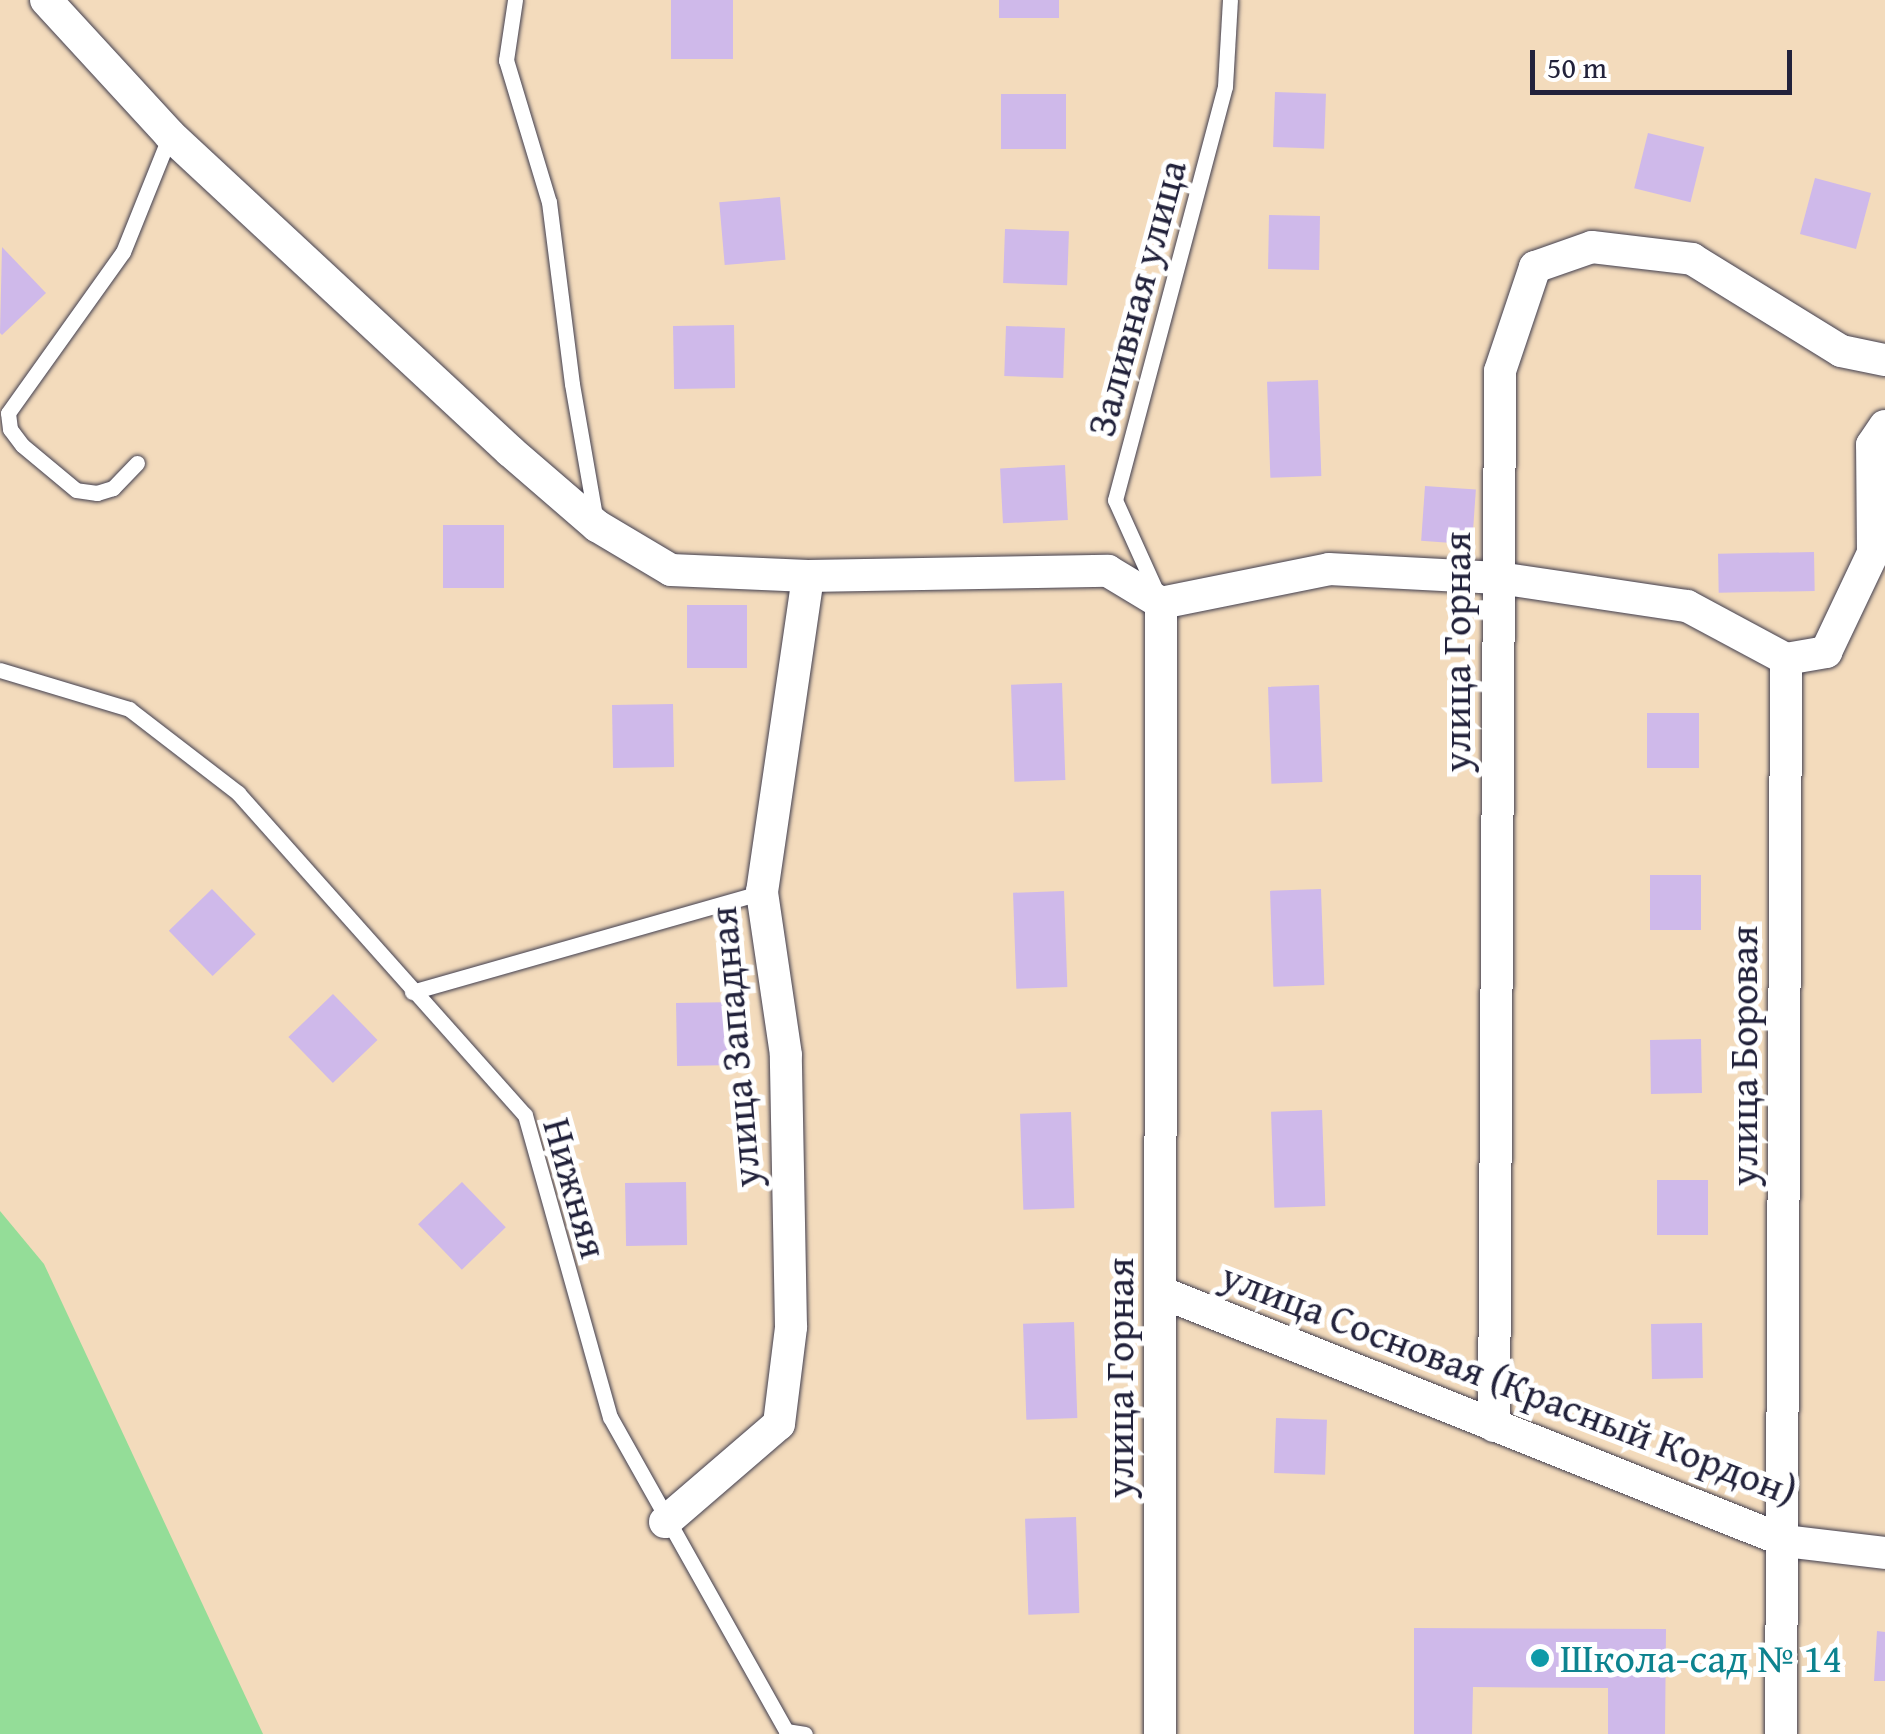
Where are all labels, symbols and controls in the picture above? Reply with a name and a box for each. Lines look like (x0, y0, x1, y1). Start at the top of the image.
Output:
scale bar (1535, 30, 1798, 92)
text: 50 m (1547, 45, 1607, 89)
street label: Заливная улица (1076, 154, 1196, 442)
street label: улица Горная (1432, 532, 1480, 772)
street label: улица Западная (698, 904, 770, 1190)
street label: улица Боровая (1719, 926, 1767, 1186)
street label: Нижняя (533, 1112, 619, 1264)
street label: улица Сосновая (Красный Кордон) (1215, 1251, 1803, 1515)
street label: улица Горная (1095, 1258, 1143, 1498)
place label: Школа-сад № 14 (1560, 1634, 1842, 1682)
marker: Школа-сад № 14 (1529, 1647, 1551, 1669)

